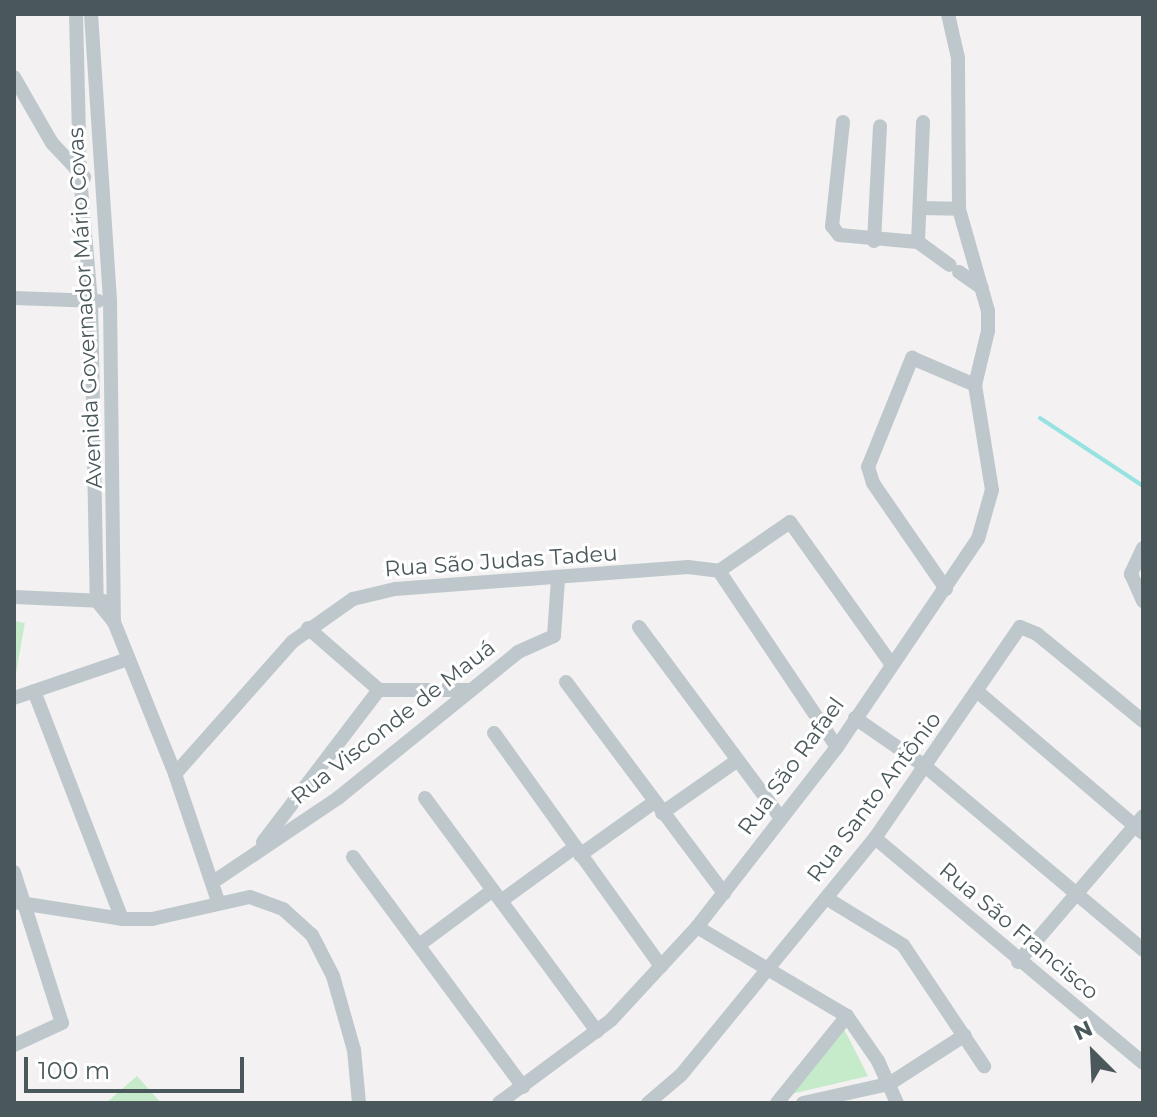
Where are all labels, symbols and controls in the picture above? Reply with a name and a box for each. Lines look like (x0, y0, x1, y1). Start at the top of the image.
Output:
street label: Avenida Governador Mário Covas (62, 127, 108, 489)
street label: Rua São Judas Tadeu (384, 540, 618, 582)
street label: Rua Visconde de Mauá (286, 634, 500, 810)
street label: Rua São Rafael (732, 692, 850, 840)
street label: Rua Santo Antônio (801, 707, 947, 887)
street label: Rua São Francisco (934, 857, 1104, 1005)
north arrow (1053, 1013, 1133, 1093)
text: N (1069, 1015, 1097, 1047)
scale bar (28, 1041, 248, 1091)
text: 100 m (38, 1056, 110, 1085)

